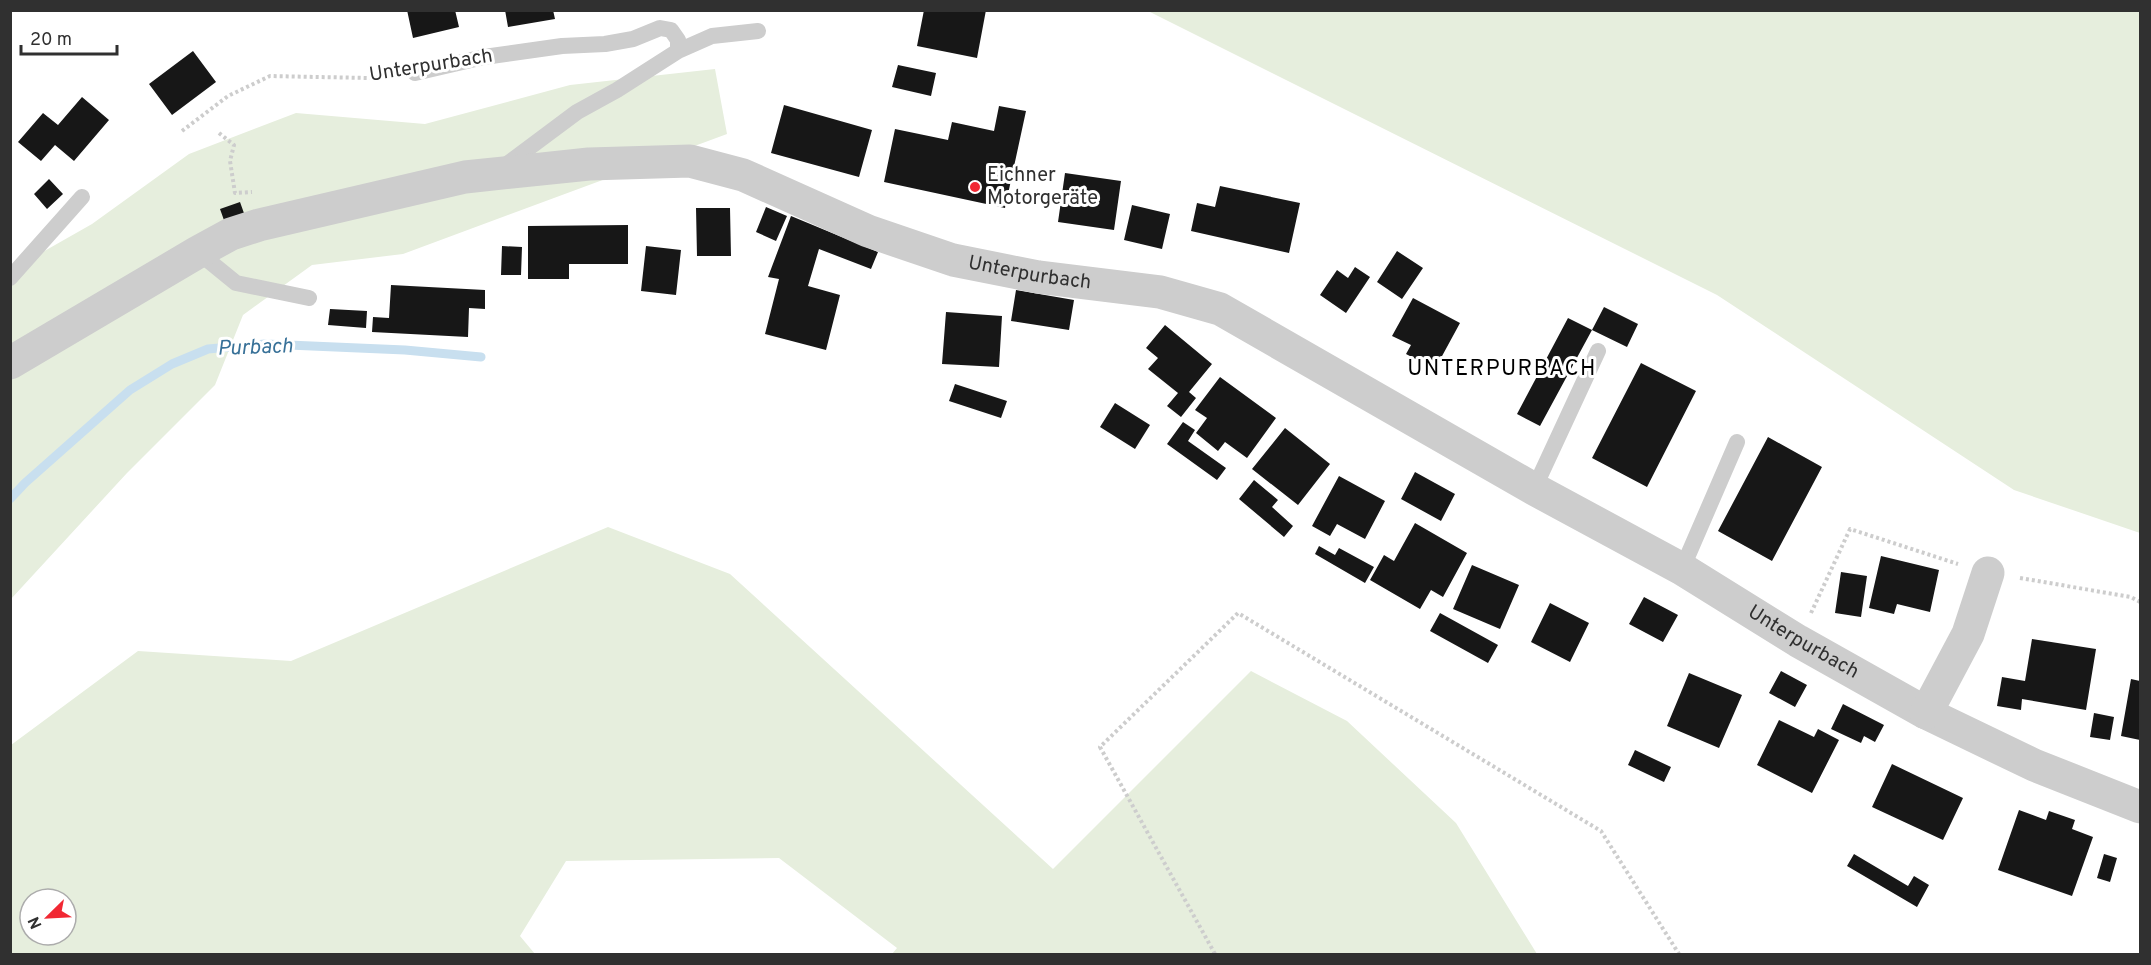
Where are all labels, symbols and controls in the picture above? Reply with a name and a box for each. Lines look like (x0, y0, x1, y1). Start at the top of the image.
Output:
scale bar (21, 18, 117, 56)
text: 20 m (30, 29, 72, 52)
street label: Unterpurbach (367, 43, 495, 89)
place label: Eichner Motorgeräte (987, 163, 1098, 212)
marker: Eichner Motorgeräte (968, 180, 982, 194)
street label: Unterpurbach (966, 250, 1093, 296)
water label: Purbach (217, 333, 294, 363)
district label: UNTERPURBACH (1407, 356, 1597, 383)
street label: Unterpurbach (1743, 600, 1863, 685)
north arrow (18, 887, 78, 947)
text: N (25, 913, 48, 932)

